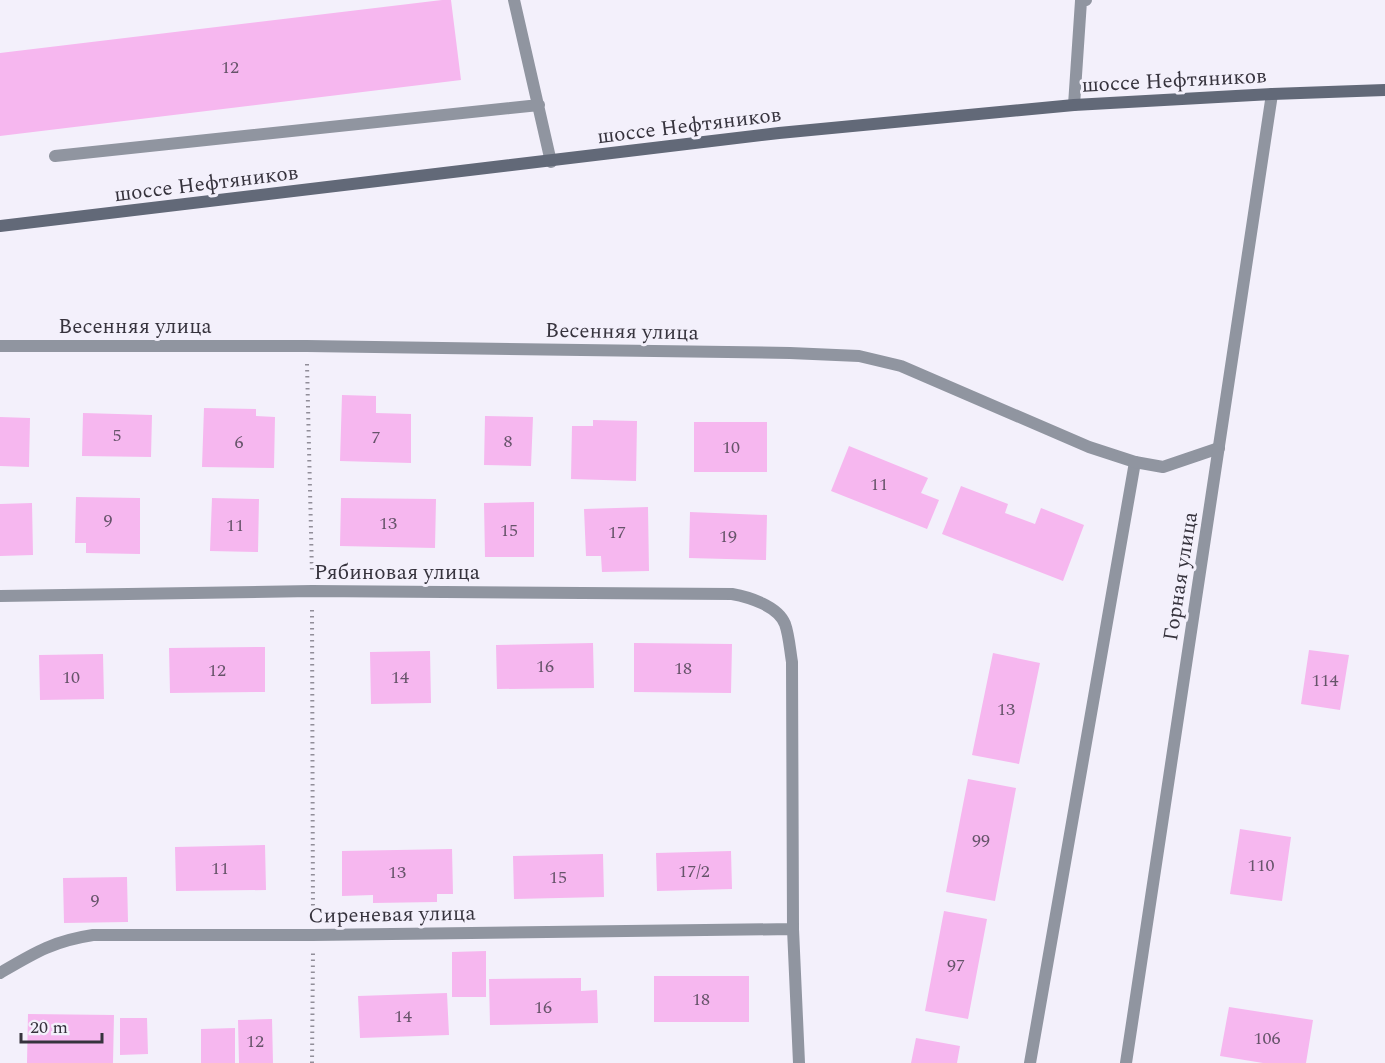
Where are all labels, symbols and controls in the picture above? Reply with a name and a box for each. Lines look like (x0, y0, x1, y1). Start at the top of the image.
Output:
house number: 12 (221, 54, 239, 81)
street label: шоссе Нефтяников (1081, 60, 1267, 102)
street label: шоссе Нефтяников (595, 99, 783, 153)
street label: шоссе Нефтяников (112, 157, 300, 211)
street label: Весенняя улица (58, 311, 213, 343)
street label: Весенняя улица (545, 315, 700, 349)
house number: 5 (113, 422, 122, 449)
house number: 7 (372, 424, 381, 451)
house number: 8 (504, 428, 513, 455)
house number: 6 (235, 429, 244, 456)
house number: 10 (722, 434, 740, 461)
house number: 11 (870, 471, 888, 498)
house number: 9 (104, 507, 113, 534)
street label: Горная улица (1155, 509, 1207, 643)
house number: 13 (379, 510, 397, 537)
house number: 11 (226, 512, 244, 539)
house number: 15 (500, 517, 518, 544)
house number: 17 (608, 519, 626, 546)
house number: 19 (719, 523, 737, 550)
street label: Рябиновая улица (314, 557, 481, 589)
house number: 16 (536, 653, 554, 680)
house number: 18 (674, 655, 692, 682)
house number: 12 (208, 657, 226, 684)
house number: 10 (62, 664, 80, 691)
house number: 14 (391, 664, 409, 691)
house number: 114 (1312, 667, 1339, 694)
house number: 13 (997, 696, 1015, 723)
house number: 99 (972, 827, 990, 854)
house number: 110 (1248, 852, 1275, 879)
house number: 11 (211, 855, 229, 882)
house number: 17/2 (678, 858, 710, 885)
house number: 13 (388, 859, 406, 886)
house number: 15 (549, 864, 567, 891)
house number: 9 (91, 887, 100, 914)
street label: Сиреневая улица (308, 898, 477, 932)
house number: 97 (947, 952, 965, 979)
house number: 18 (692, 986, 710, 1013)
house number: 16 (534, 994, 552, 1021)
house number: 14 (394, 1003, 412, 1030)
scale bar (21, 1006, 102, 1044)
text: 20 m (30, 1014, 68, 1041)
house number: 106 (1254, 1025, 1281, 1052)
house number: 12 (246, 1028, 264, 1055)

